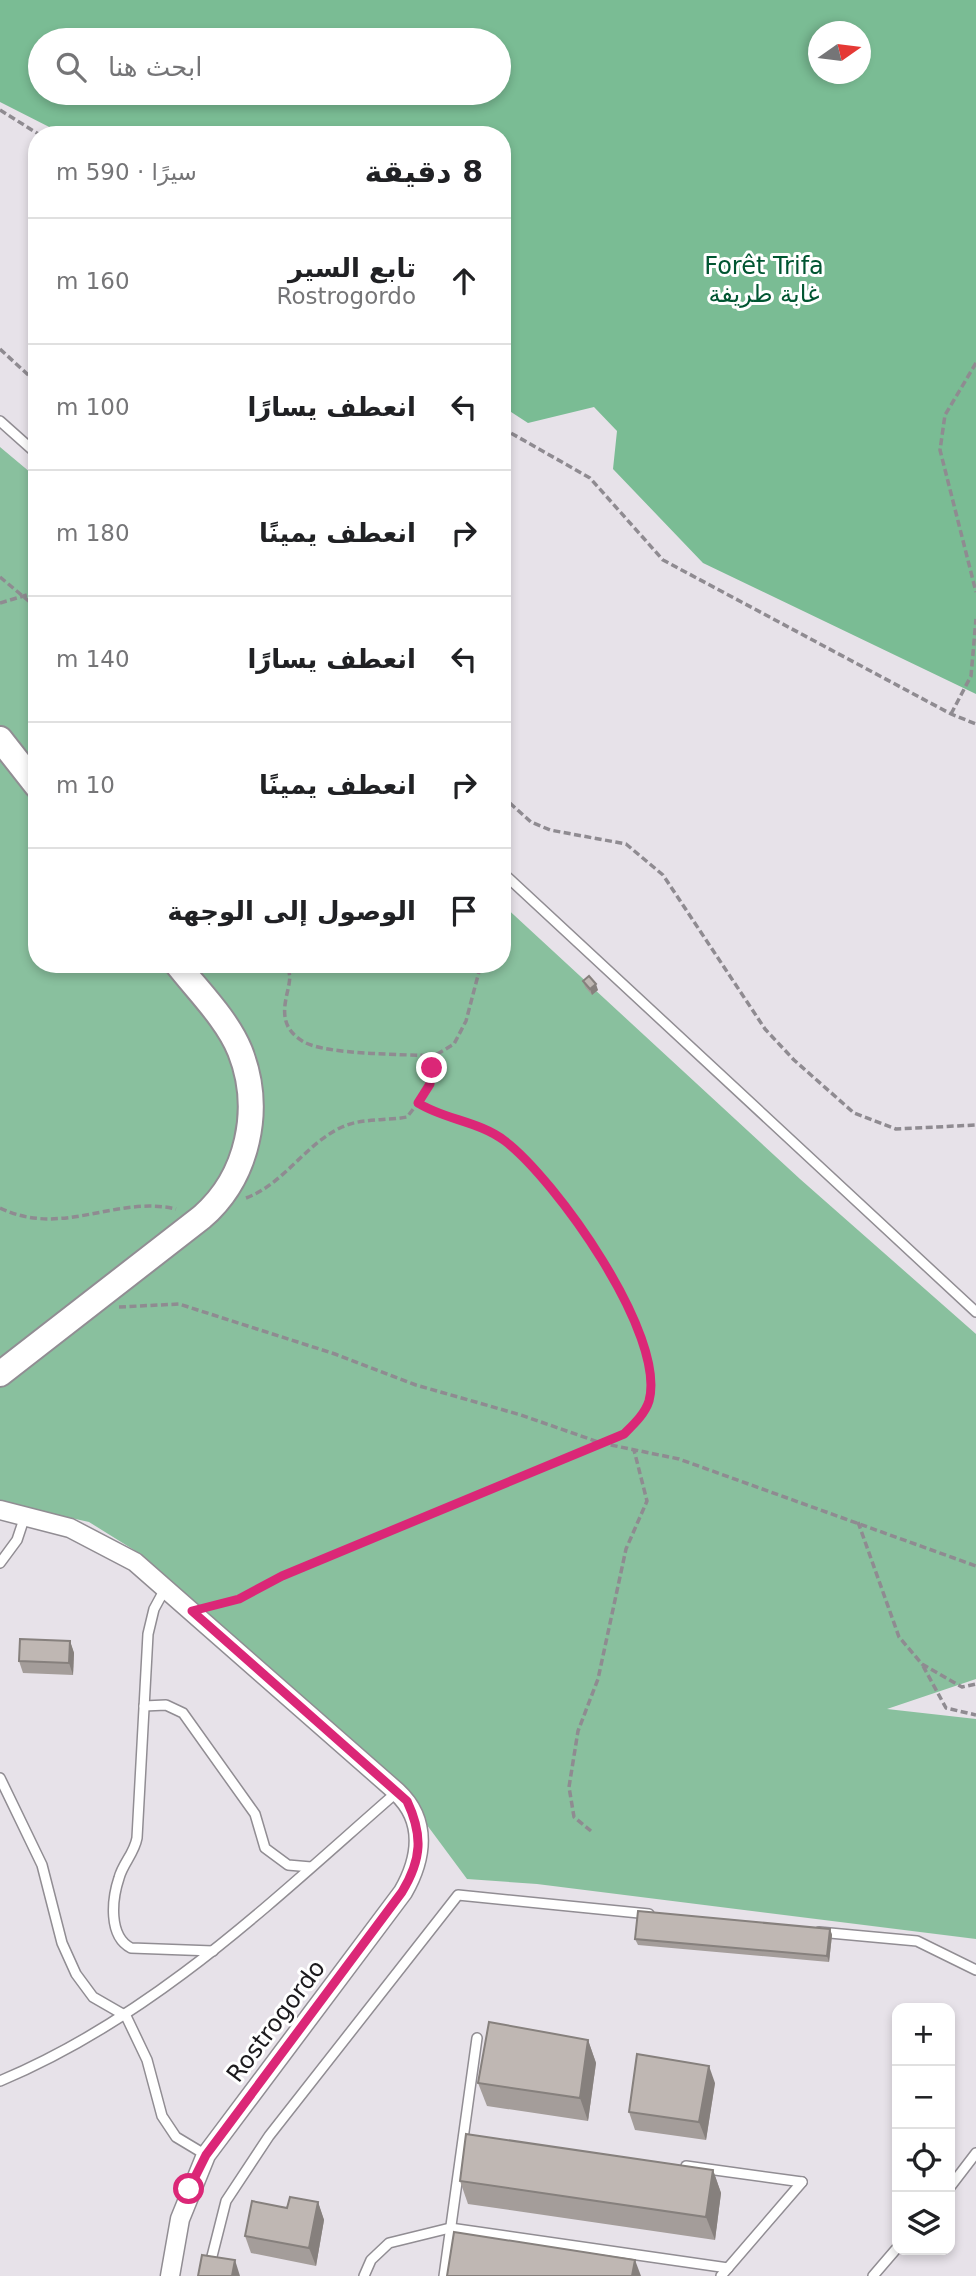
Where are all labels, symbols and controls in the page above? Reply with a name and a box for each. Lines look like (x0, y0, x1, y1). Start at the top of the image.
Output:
north arrow (808, 21, 871, 84)
search box (28, 28, 511, 105)
icon: search (52, 48, 90, 86)
text: ابحث هنا (108, 52, 203, 82)
text: 8 دقيقة (365, 154, 483, 189)
text: سيرًا · 590 m (56, 159, 197, 185)
park label: Forêt Trifa غابة طريفة (704, 252, 824, 308)
text: تابع السير (288, 253, 416, 283)
icon: ahead (445, 262, 483, 300)
text: 160 m (56, 268, 130, 294)
text: Rostrogordo (277, 283, 416, 309)
icon: left (445, 388, 483, 426)
text: انعطف يسارًا (247, 392, 416, 422)
text: 100 m (56, 394, 130, 420)
icon: right (445, 514, 483, 552)
text: انعطف يمينًا (259, 518, 416, 548)
text: 180 m (56, 520, 130, 546)
icon: left (445, 640, 483, 678)
text: انعطف يسارًا (247, 644, 416, 674)
text: 140 m (56, 646, 130, 672)
icon: right (445, 766, 483, 804)
text: انعطف يمينًا (259, 770, 416, 800)
text: 10 m (56, 772, 115, 798)
icon: arrive (445, 892, 483, 930)
text: الوصول إلى الوجهة (167, 896, 416, 926)
route end (416, 1052, 447, 1083)
street label: Rostrogordo (221, 1954, 331, 2088)
map controls (892, 2003, 955, 2255)
button: + (892, 2003, 955, 2066)
button: − (892, 2066, 955, 2129)
button: locate (892, 2129, 955, 2192)
route start (173, 2173, 204, 2204)
button: layers (892, 2192, 955, 2255)

